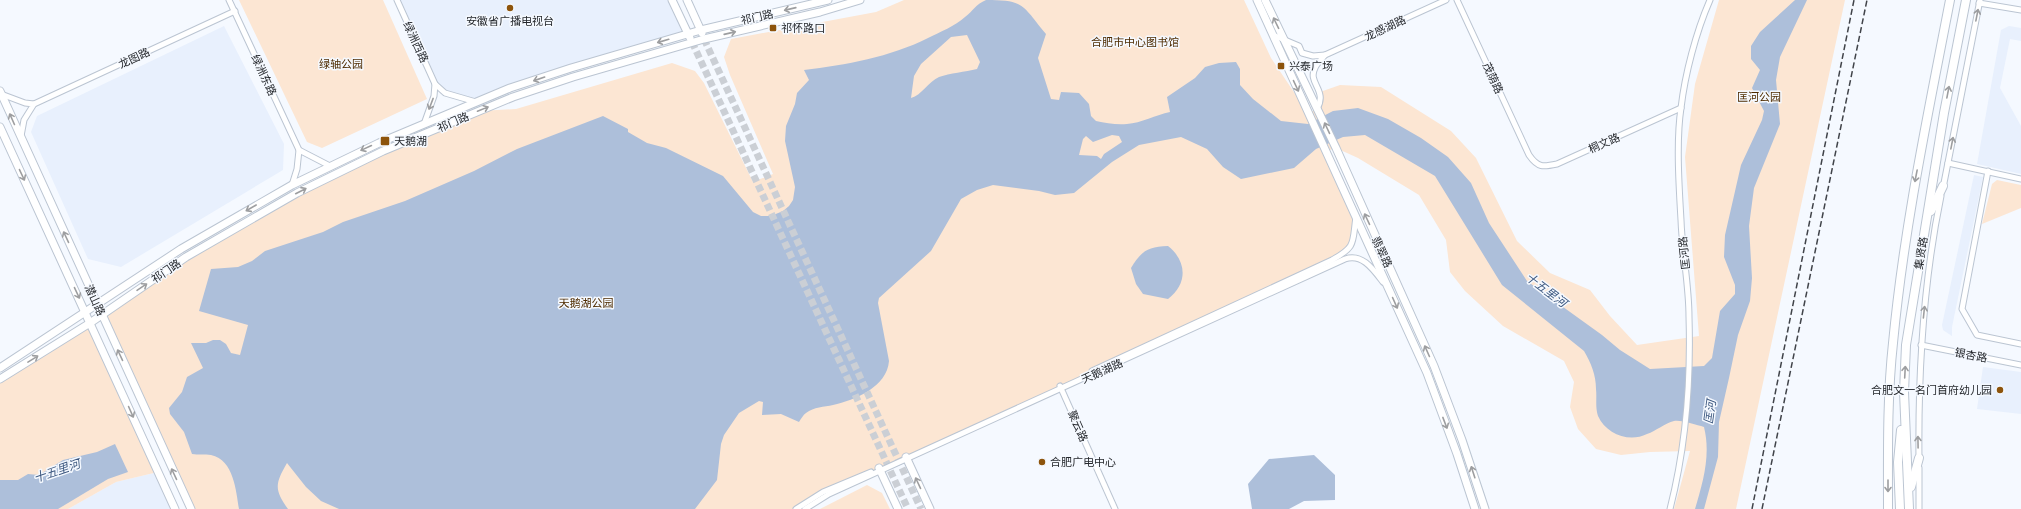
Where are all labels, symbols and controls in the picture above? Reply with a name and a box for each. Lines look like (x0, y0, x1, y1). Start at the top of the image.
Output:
marker: 安徽省广播电视台 (505, 3, 515, 13)
street label: 祁门路 (739, 6, 775, 28)
one-way arrow (784, 6, 797, 14)
one-way arrow (1973, 9, 1981, 22)
street label: 龙感湖路 (1362, 12, 1408, 44)
place label: 安徽省广播电视台 (466, 14, 554, 28)
one-way arrow (1272, 18, 1279, 30)
street label: 绿洲西路 (400, 19, 432, 65)
place label: 祁怀路口 (781, 21, 825, 35)
marker: 祁怀路口 (768, 23, 778, 33)
one-way arrow (723, 28, 736, 36)
park label: 合肥市中心图书馆 (1091, 35, 1179, 49)
one-way arrow (657, 38, 670, 45)
street label: 龙图路 (116, 45, 152, 71)
street label: 绿洲东路 (248, 52, 280, 98)
park label: 绿轴公园 (319, 57, 363, 71)
place label: 兴泰广场 (1289, 59, 1333, 73)
street label: 茂荫路 (1480, 60, 1506, 96)
marker: 兴泰广场 (1276, 61, 1286, 71)
one-way arrow (533, 75, 545, 83)
one-way arrow (1293, 80, 1300, 92)
one-way arrow (1945, 86, 1953, 99)
park label: 匡河公园 (1737, 90, 1781, 104)
one-way arrow (427, 98, 434, 111)
one-way arrow (477, 105, 489, 113)
street label: 祁门路 (435, 109, 471, 135)
one-way arrow (8, 113, 15, 125)
one-way arrow (1323, 123, 1330, 135)
street label: 桐文路 (1586, 130, 1622, 156)
place label: 天鹅湖 (394, 134, 427, 148)
marker: 天鹅湖 (379, 135, 391, 147)
one-way arrow (1948, 137, 1956, 150)
one-way arrow (361, 145, 373, 152)
one-way arrow (19, 169, 26, 181)
one-way arrow (1912, 169, 1920, 182)
one-way arrow (294, 187, 306, 194)
one-way arrow (245, 205, 257, 213)
one-way arrow (1363, 214, 1370, 226)
one-way arrow (62, 232, 69, 244)
street label: 翡翠路 (1369, 234, 1395, 270)
street label: 匡河路 (1675, 236, 1693, 270)
street label: 集贤路 (1912, 236, 1930, 270)
street label: 祁门路 (148, 256, 184, 286)
water label: 十五里河 (1522, 269, 1572, 312)
street label: 潜山路 (82, 282, 108, 318)
one-way arrow (136, 283, 147, 291)
one-way arrow (74, 287, 81, 299)
park label: 天鹅湖公园 (559, 296, 614, 310)
one-way arrow (1392, 297, 1399, 309)
one-way arrow (1920, 306, 1927, 319)
one-way arrow (1422, 345, 1430, 357)
street label: 银杏路 (1953, 345, 1989, 365)
one-way arrow (116, 350, 123, 362)
one-way arrow (27, 354, 39, 362)
street label: 天鹅湖路 (1079, 356, 1125, 386)
one-way arrow (1901, 366, 1908, 379)
place label: 合肥文一名门首府幼儿园 (1871, 383, 1992, 397)
marker: 合肥文一名门首府幼儿园 (1995, 385, 2005, 395)
water label: 匡河 (1700, 397, 1720, 425)
one-way arrow (128, 405, 135, 417)
street label: 聚云路 (1065, 408, 1091, 444)
one-way arrow (1442, 416, 1450, 428)
one-way arrow (1914, 436, 1922, 449)
water label: 十五里河 (32, 455, 84, 486)
place label: 合肥广电中心 (1050, 455, 1116, 469)
marker: 合肥广电中心 (1037, 457, 1047, 467)
one-way arrow (1469, 466, 1476, 479)
one-way arrow (170, 468, 177, 480)
one-way arrow (914, 477, 921, 489)
one-way arrow (1884, 479, 1892, 492)

